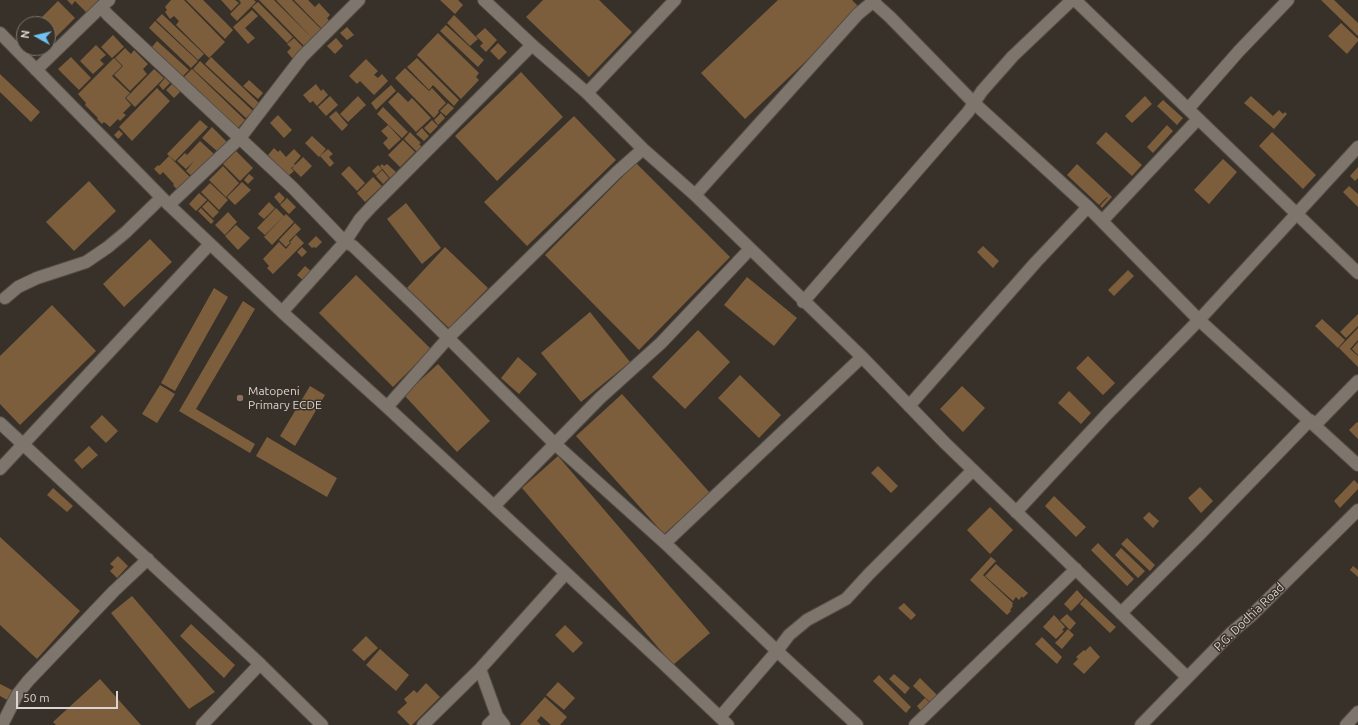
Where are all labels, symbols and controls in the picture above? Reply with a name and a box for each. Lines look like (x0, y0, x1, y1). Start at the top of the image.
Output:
north arrow (16, 16, 56, 56)
text: N (19, 30, 32, 39)
place label: Matopeni Primary ECDE (248, 384, 322, 412)
marker: Matopeni Primary ECDE (235, 393, 245, 403)
street label: P.G. Dodhia Road (1211, 580, 1287, 654)
scale bar (18, 683, 120, 709)
text: 50 m (23, 691, 50, 704)

